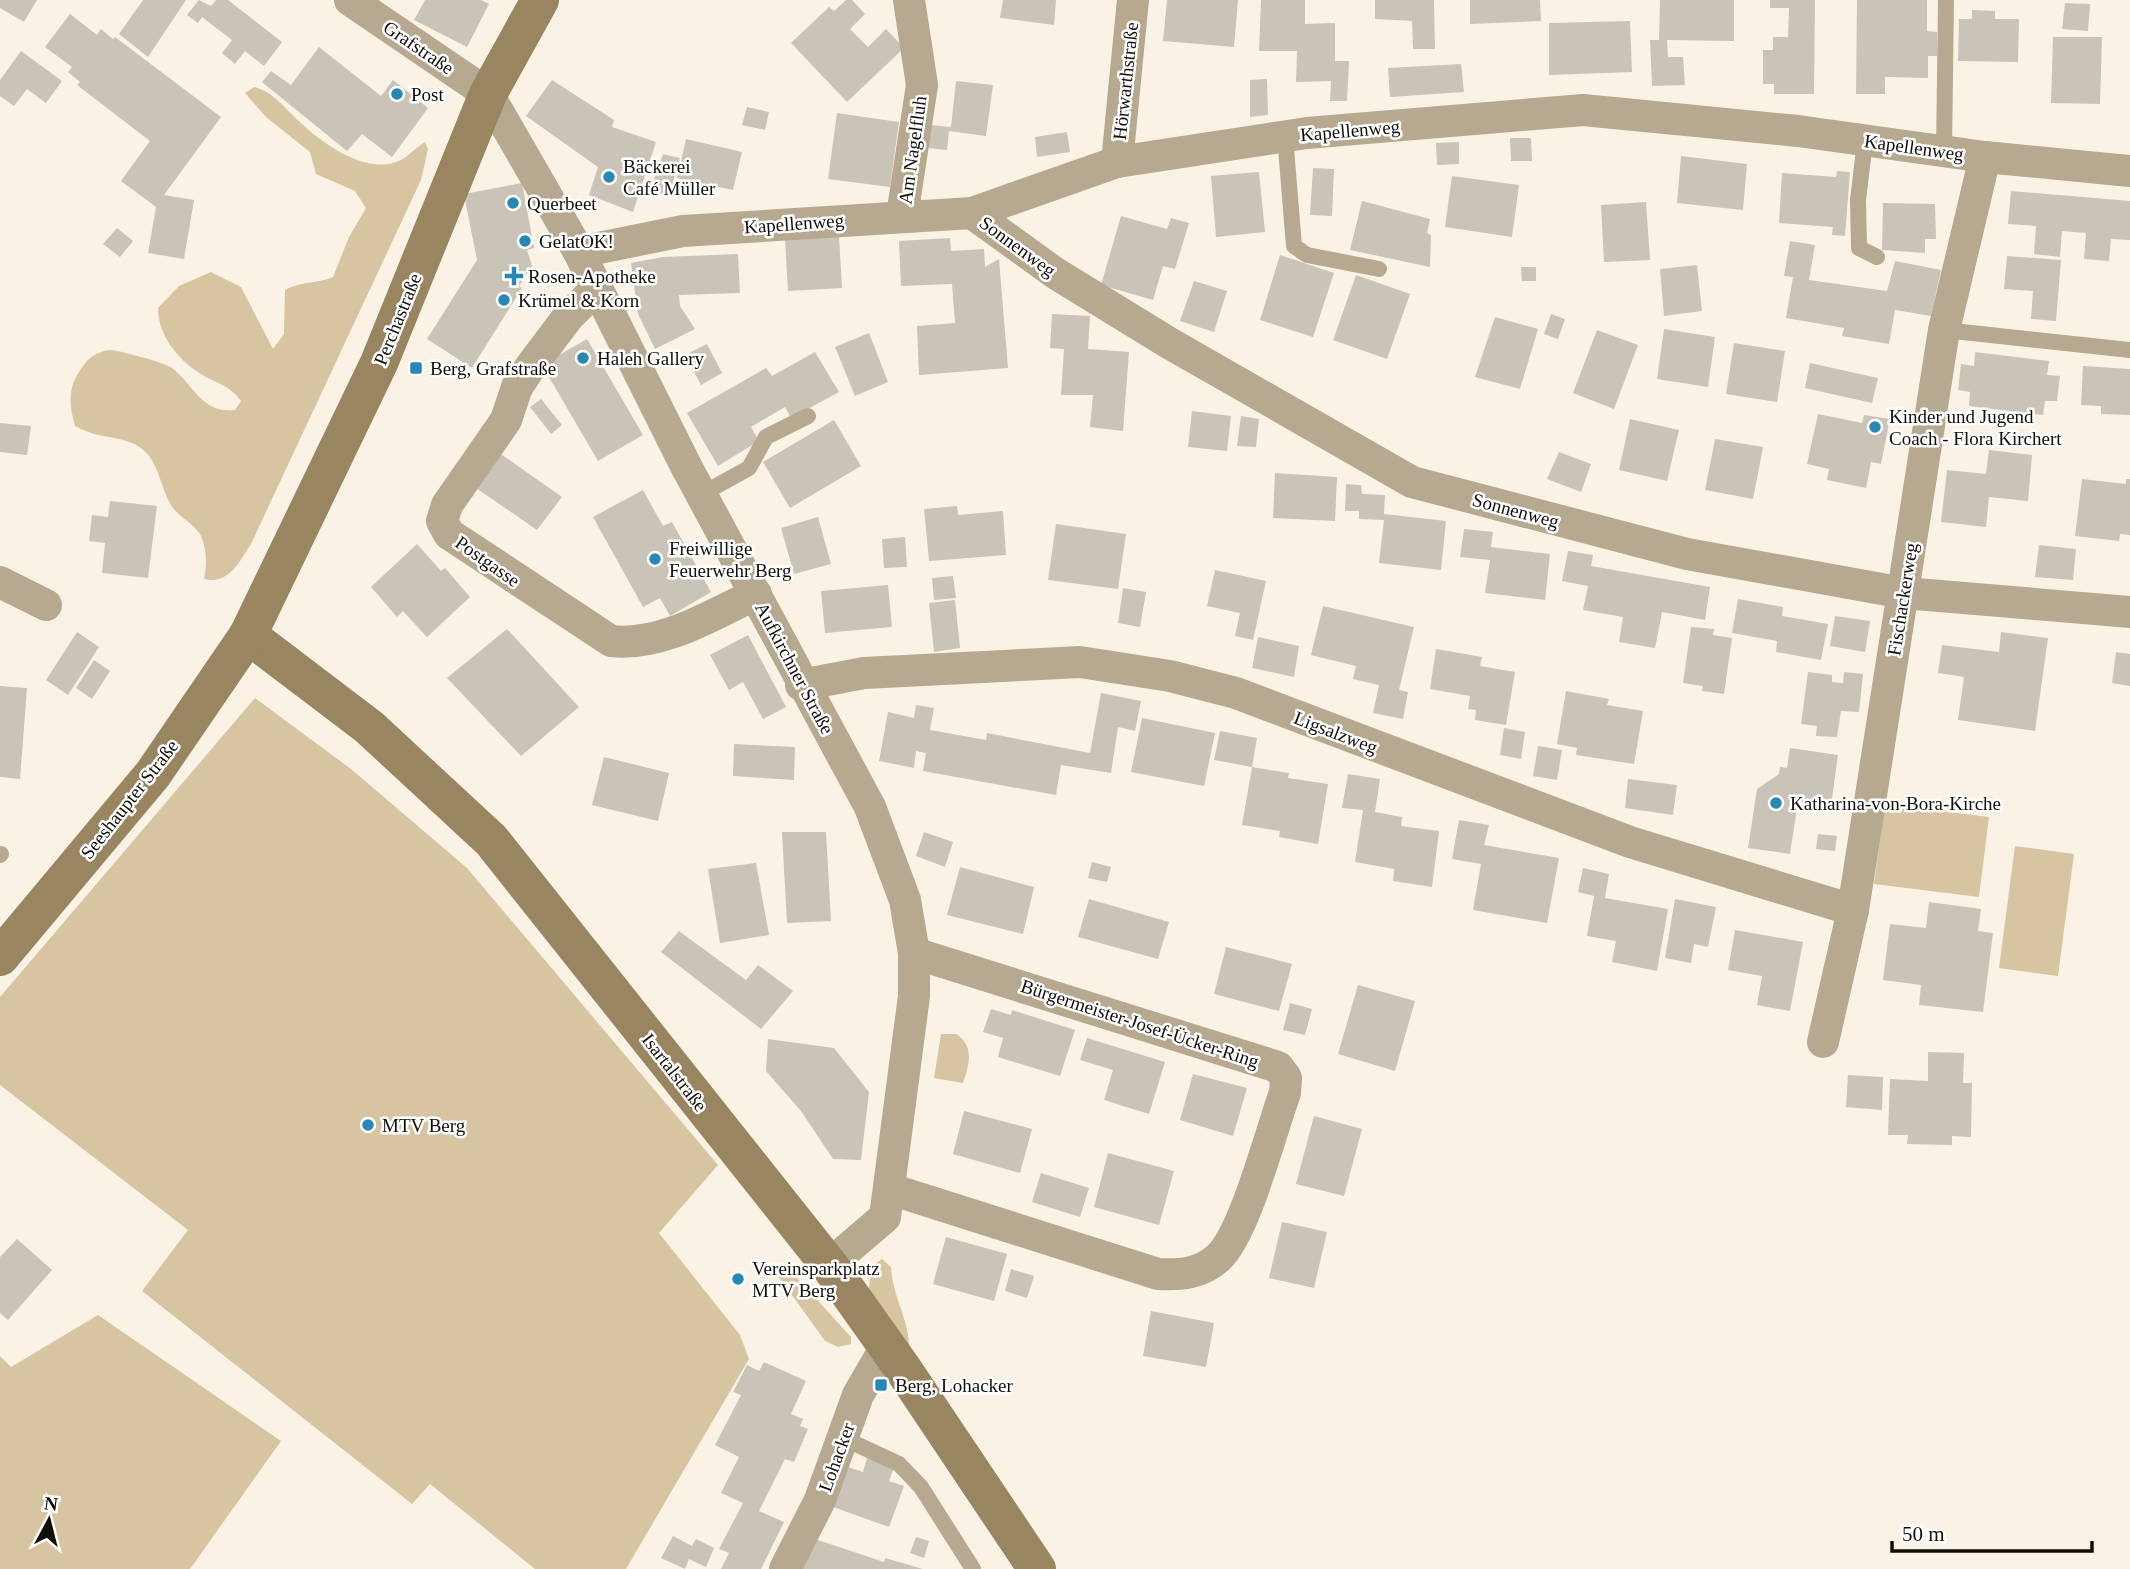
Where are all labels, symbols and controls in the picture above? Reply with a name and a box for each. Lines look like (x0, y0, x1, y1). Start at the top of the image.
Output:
street label: Grafstraße (380, 16, 458, 79)
street label: Hörwarthstraße (1109, 21, 1142, 141)
place label: Post (411, 84, 444, 105)
marker: Post (389, 86, 405, 102)
street label: Am Nagelfluh (894, 94, 931, 206)
street label: Kapellenweg (1299, 116, 1401, 145)
street label: Kapellenweg (1863, 130, 1966, 165)
place label: Bäckerei Café Müller (623, 156, 716, 199)
marker: Bäckerei Café Müller (601, 169, 617, 185)
place label: Querbeet (527, 193, 597, 214)
marker: Querbeet (505, 195, 521, 211)
street label: Kapellenweg (743, 209, 845, 237)
street label: Sonnenweg (976, 212, 1060, 281)
place label: GelatOK! (539, 231, 614, 252)
marker: GelatOK! (517, 233, 533, 249)
place label: Rosen-Apotheke (528, 266, 656, 287)
marker: Rosen-Apotheke (506, 268, 522, 284)
street label: Perchastraße (370, 270, 425, 368)
place label: Krümel & Korn (518, 290, 640, 311)
marker: Krümel & Korn (496, 292, 512, 308)
place label: Haleh Gallery (597, 348, 705, 369)
marker: Haleh Gallery (575, 350, 591, 366)
place label: Berg, Grafstraße (430, 358, 556, 379)
marker: Berg, Grafstraße (408, 360, 424, 376)
place label: Kinder und Jugend Coach - Flora Kirchert (1889, 406, 2062, 449)
marker: Kinder und Jugend Coach - Flora Kirchert (1867, 419, 1883, 435)
street label: Sonnenweg (1470, 489, 1562, 532)
street label: Postgasse (451, 532, 524, 591)
place label: Freiwillige Feuerwehr Berg (669, 538, 792, 581)
street label: Fischackerweg (1883, 541, 1922, 657)
marker: Freiwillige Feuerwehr Berg (647, 551, 663, 567)
street label: Aufkirchner Straße (751, 599, 838, 738)
street label: Ligsalzweg (1291, 707, 1381, 758)
street label: Seeshaupter Straße (76, 736, 182, 863)
place label: Katharina-von-Bora-Kirche (1790, 793, 2001, 814)
marker: Katharina-von-Bora-Kirche (1768, 795, 1784, 811)
street label: Bürgermeister-Josef-Ücker-Ring (1018, 975, 1262, 1072)
street label: Isartalstraße (638, 1029, 711, 1115)
place label: MTV Berg (382, 1115, 466, 1136)
marker: MTV Berg (360, 1117, 376, 1133)
place label: Vereinsparkplatz MTV Berg (752, 1258, 880, 1301)
marker: Vereinsparkplatz MTV Berg (730, 1271, 746, 1287)
place label: Berg, Lohacker (895, 1375, 1013, 1396)
marker: Berg, Lohacker (873, 1377, 889, 1393)
street label: Lohacker (814, 1419, 859, 1494)
north arrow (14, 1485, 84, 1555)
text: N (43, 1492, 59, 1515)
scale bar (1892, 1510, 2092, 1554)
text: 50 m (1902, 1522, 1945, 1546)

